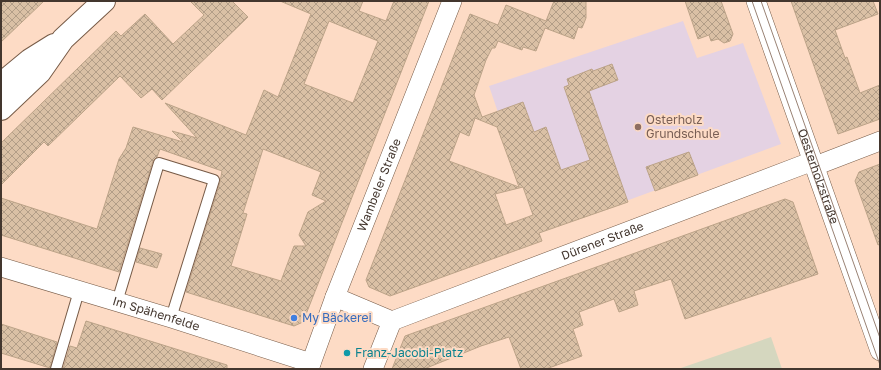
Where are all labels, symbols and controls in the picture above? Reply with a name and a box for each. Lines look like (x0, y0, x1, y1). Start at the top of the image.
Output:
place label: Osterholz Grundschule (646, 112, 719, 141)
marker: Osterholz Grundschule (633, 122, 643, 132)
street label: Oesterholzstraße (795, 127, 842, 226)
street label: Wambeler Straße (354, 136, 404, 233)
street label: Dürener Straße (559, 218, 646, 263)
street label: Im Spähenfelde (111, 293, 202, 334)
place label: My Bäckerei (302, 310, 372, 325)
marker: My Bäckerei (289, 313, 299, 323)
place label: Franz-Jacobi-Platz (355, 345, 463, 360)
marker: Franz-Jacobi-Platz (342, 348, 352, 358)

